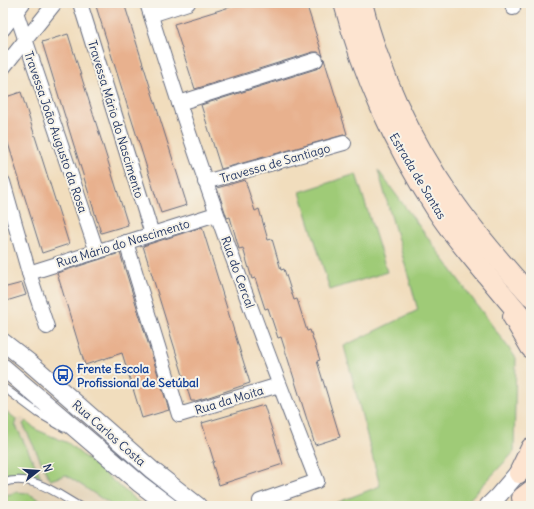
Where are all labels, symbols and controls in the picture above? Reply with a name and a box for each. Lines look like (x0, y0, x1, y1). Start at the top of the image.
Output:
street label: Travessa Mário do Nascimento (85, 38, 147, 200)
street label: Travessa João Augusto da Rosa (21, 49, 91, 215)
street label: Estrada de Santas (386, 130, 450, 222)
street label: Travessa de Santiago (218, 140, 332, 186)
street label: Rua Mário do Nascimento (55, 216, 192, 270)
street label: Rua do Cercal (218, 234, 258, 310)
place label: Frente Escola Profissional de Setúbal (77, 361, 199, 390)
bus stop icon: Frente Escola Profissional de Setúbal (52, 364, 74, 386)
street label: Rua da Moita (193, 382, 265, 418)
street label: Rua Carlos Costa (69, 397, 149, 469)
north arrow (18, 451, 58, 491)
text: N (40, 462, 55, 474)

